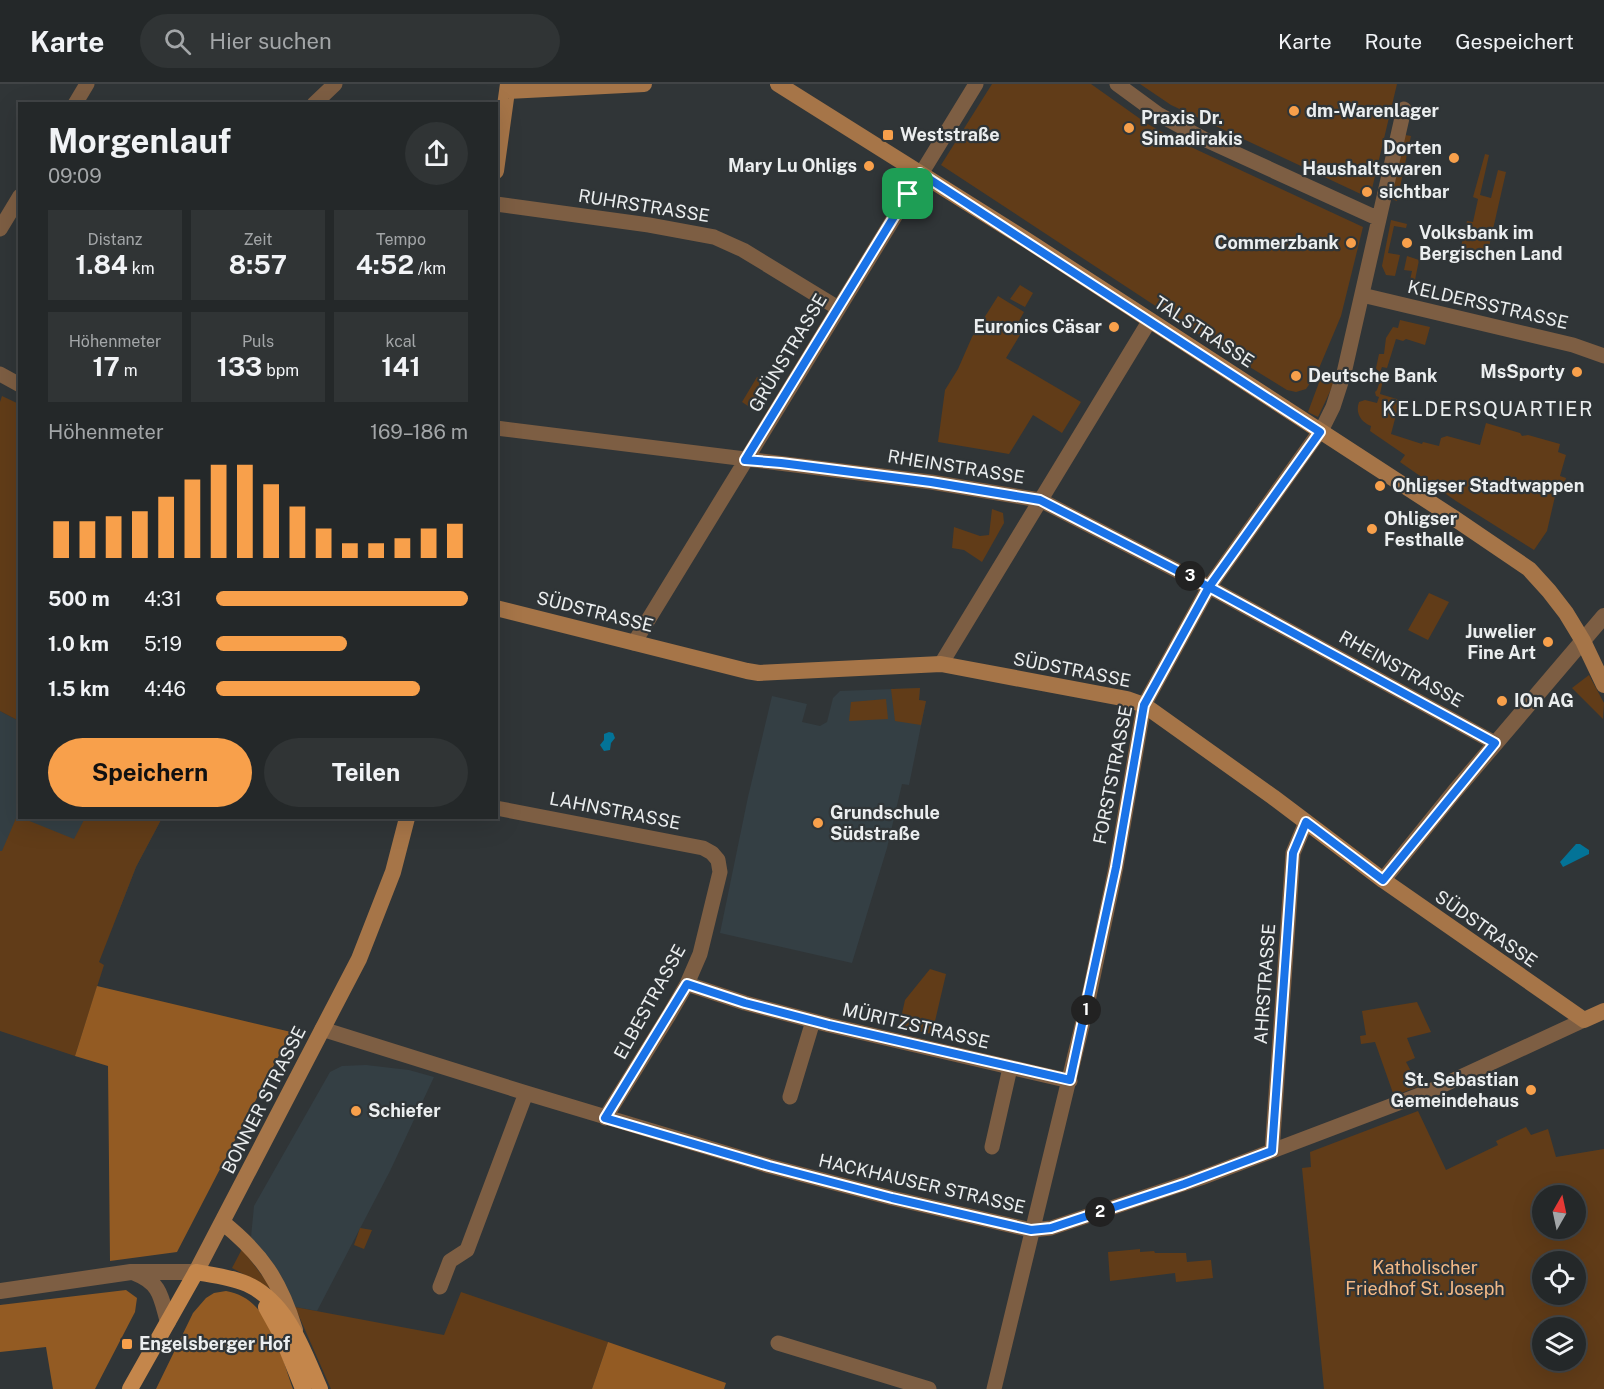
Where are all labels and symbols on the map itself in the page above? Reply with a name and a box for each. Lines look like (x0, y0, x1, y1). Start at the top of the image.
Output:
place label: dm-Warenlager (1306, 100, 1440, 121)
marker: dm-Warenlager (1287, 104, 1301, 118)
place label: Praxis Dr. Simadirakis (1141, 107, 1243, 149)
marker: Praxis Dr. Simadirakis (1122, 121, 1136, 135)
place label: Weststraße (900, 124, 1000, 145)
marker: Weststraße (881, 128, 895, 142)
place label: Dorten Haushaltswaren (1302, 137, 1442, 179)
marker: Dorten Haushaltswaren (1447, 151, 1461, 165)
place label: Mary Lu Ohligs (728, 155, 857, 176)
marker: Mary Lu Ohligs (862, 159, 876, 173)
pin (882, 168, 933, 219)
place label: sichtbar (1379, 181, 1450, 202)
street label: RUHRSTRASSE (577, 185, 711, 226)
marker: sichtbar (1360, 185, 1374, 199)
place label: Volksbank im Bergischen Land (1419, 222, 1562, 264)
place label: Commerzbank (1214, 232, 1340, 253)
marker: Commerzbank (1344, 236, 1358, 250)
marker: Volksbank im Bergischen Land (1400, 236, 1414, 250)
street label: KELDERSSTRASSE (1406, 276, 1571, 333)
street label: GRÜNSTRASSE (743, 289, 831, 415)
street label: TALSTRASSE (1150, 291, 1258, 372)
place label: Euronics Cäsar (974, 316, 1103, 337)
marker: Euronics Cäsar (1107, 320, 1121, 334)
place label: MsSporty (1480, 361, 1565, 382)
place label: Deutsche Bank (1308, 365, 1438, 386)
marker: MsSporty (1570, 365, 1584, 379)
marker: Deutsche Bank (1289, 369, 1303, 383)
district label: KELDERSQUARTIER (1382, 397, 1594, 421)
street label: RHEINSTRASSE (886, 445, 1026, 488)
place label: Ohligser Stadtwappen (1392, 475, 1584, 496)
marker: Ohligser Stadtwappen (1373, 479, 1387, 493)
place label: Ohligser Festhalle (1384, 508, 1464, 550)
marker: Ohligser Festhalle (1365, 522, 1379, 536)
pin: 3 (1175, 561, 1205, 591)
street label: SÜDSTRASSE (535, 586, 656, 636)
place label: Juwelier Fine Art (1465, 621, 1537, 663)
street label: RHEINSTRASSE (1336, 626, 1467, 711)
marker: Juwelier Fine Art (1541, 635, 1555, 649)
street label: SÜDSTRASSE (1011, 647, 1133, 691)
place label: IOn AG (1514, 690, 1574, 711)
marker: IOn AG (1495, 694, 1509, 708)
street label: FORSTSTRASSE (1089, 704, 1136, 846)
street label: LAHNSTRASSE (548, 787, 683, 834)
place label: Grundschule Südstraße (830, 802, 940, 844)
marker: Grundschule Südstraße (811, 816, 825, 830)
street label: SÜDSTRASSE (1431, 885, 1542, 971)
street label: AHRSTRASSE (1250, 923, 1279, 1045)
street label: ELBESTRASSE (609, 941, 690, 1063)
pin: 1 (1071, 995, 1101, 1025)
street label: MÜRITZSTRASSE (840, 997, 992, 1053)
street label: BONNER STRASSE (217, 1022, 310, 1177)
place label: St. Sebastian Gemeindehaus (1391, 1069, 1519, 1111)
marker: St. Sebastian Gemeindehaus (1524, 1083, 1538, 1097)
place label: Schiefer (368, 1100, 441, 1121)
marker: Schiefer (349, 1104, 363, 1118)
street label: HACKHAUSER STRASSE (817, 1149, 1028, 1218)
north arrow (1532, 1185, 1586, 1239)
pin: 2 (1085, 1197, 1115, 1227)
park label: Katholischer Friedhof St. Joseph (1345, 1257, 1505, 1299)
place label: Engelsberger Hof (139, 1333, 290, 1354)
marker: Engelsberger Hof (120, 1337, 134, 1351)

